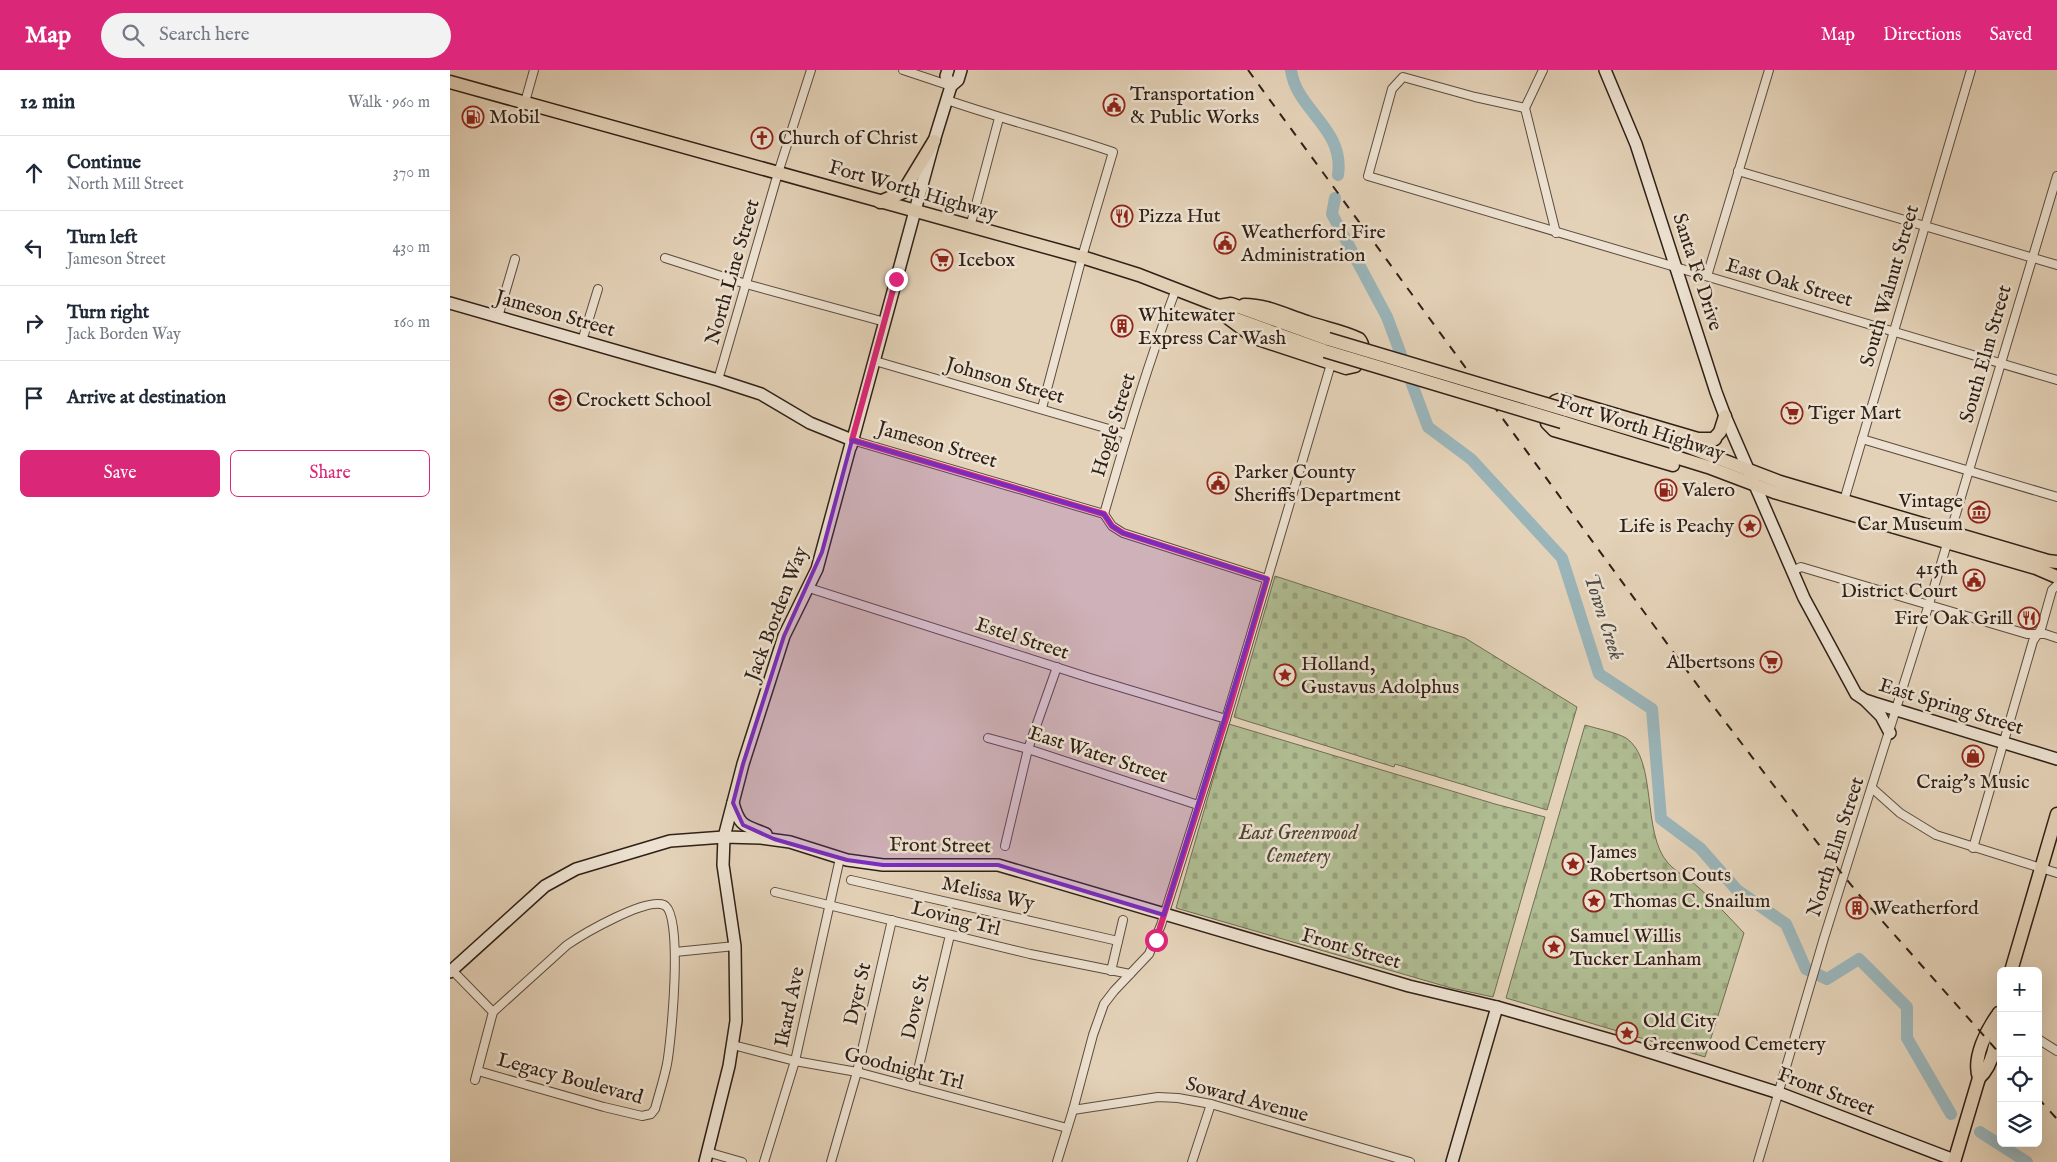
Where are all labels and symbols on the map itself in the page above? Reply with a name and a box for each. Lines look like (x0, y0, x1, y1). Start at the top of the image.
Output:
place label: Transportation & Public Works (1130, 82, 1259, 130)
public building icon: Transportation & Public Works (1102, 93, 1126, 117)
fuel station icon: Mobil (461, 105, 485, 129)
place label: Mobil (489, 105, 540, 130)
church icon: Church of Christ (750, 126, 774, 150)
place label: Church of Christ (778, 126, 918, 151)
street label: Fort Worth Highway (825, 155, 1001, 227)
street label: North Line Street (700, 196, 766, 348)
street label: South Walnut Street (1855, 202, 1925, 370)
restaurant icon: Pizza Hut (1110, 204, 1134, 228)
place label: Pizza Hut (1138, 204, 1221, 229)
street label: Santa Fe Drive (1666, 210, 1728, 334)
place label: Weatherford Fire Administration (1240, 220, 1386, 268)
public building icon: Weatherford Fire Administration (1213, 231, 1237, 255)
supermarket icon: Icebox (930, 248, 954, 272)
place label: Icebox (958, 248, 1016, 273)
street label: East Oak Street (1723, 253, 1855, 313)
route end (885, 268, 908, 291)
street label: South Elm Street (1954, 282, 2018, 426)
street label: Jameson Street (490, 284, 618, 343)
place label: Whitewater Express Car Wash (1138, 303, 1286, 351)
building icon: Whitewater Express Car Wash (1110, 314, 1134, 338)
street label: Johnson Street (941, 352, 1067, 410)
street label: Hogle Street (1086, 370, 1142, 480)
school or university icon: Crockett School (548, 388, 572, 412)
place label: Crockett School (576, 388, 712, 413)
street label: Fort Worth Highway (1554, 389, 1728, 467)
supermarket icon: Tiger Mart (1780, 401, 1804, 425)
place label: Tiger Mart (1808, 401, 1901, 426)
street label: Jameson Street (872, 415, 1000, 474)
place label: Parker County Sheriffs Department (1234, 460, 1401, 508)
public building icon: Parker County Sheriffs Department (1206, 471, 1230, 495)
fuel station icon: Valero (1654, 478, 1678, 502)
place label: Valero (1681, 478, 1735, 503)
place label: Vintage Car Museum (1857, 489, 1963, 537)
museum icon: Vintage Car Museum (1967, 500, 1991, 524)
place label: Life is Peachy (1619, 514, 1734, 539)
place icon: Life is Peachy (1738, 514, 1762, 538)
street label: Jack Borden Way (739, 543, 814, 687)
place label: 415th District Court (1841, 556, 1958, 604)
public building icon: 415th District Court (1962, 568, 1986, 592)
water label: Town Creek (1576, 570, 1630, 664)
place label: Fire Oak Grill (1894, 606, 2014, 631)
restaurant icon: Fire Oak Grill (2017, 606, 2041, 630)
street label: Estel Street (972, 612, 1072, 666)
place label: Albertsons (1665, 650, 1755, 675)
supermarket icon: Albertsons (1759, 650, 1783, 674)
place label: Holland, Gustavus Adolphus (1301, 652, 1459, 700)
place icon: Holland, Gustavus Adolphus (1273, 663, 1297, 687)
street label: East Spring Street (1876, 673, 2027, 741)
street label: East Water Street (1025, 721, 1171, 789)
shop icon: Craig's Music (1961, 744, 1985, 768)
place label: Craig's Music (1916, 770, 2030, 795)
street label: North Elm Street (1802, 774, 1870, 920)
park label: East Greenwood Cemetery (1237, 821, 1359, 869)
street label: Front Street (889, 833, 991, 859)
place label: James Robertson Couts (1587, 840, 1731, 888)
place icon: James Robertson Couts (1561, 852, 1585, 876)
street label: Melissa Wy (939, 871, 1037, 917)
place icon: Thomas C. Snailum (1582, 889, 1606, 913)
place label: Thomas C. Snailum (1610, 889, 1770, 914)
street label: Loving Trl (909, 896, 1004, 942)
building icon: Weatherford (1845, 896, 1869, 920)
place label: Weatherford (1873, 896, 1979, 921)
street label: Front Street (1299, 923, 1404, 975)
place label: Samuel Willis Tucker Lanham (1570, 924, 1702, 972)
route start (1145, 929, 1168, 952)
place icon: Samuel Willis Tucker Lanham (1542, 935, 1566, 959)
street label: Dyer St (839, 960, 877, 1028)
street label: Ikard Ave (769, 965, 811, 1049)
street label: Dove St (896, 972, 936, 1042)
place label: Old City Greenwood Cemetery (1643, 1009, 1826, 1057)
place icon: Old City Greenwood Cemetery (1615, 1021, 1639, 1045)
street label: Goodnight Trl (841, 1042, 967, 1096)
street label: Legacy Boulevard (494, 1047, 646, 1111)
street label: Front Street (1774, 1062, 1878, 1122)
street label: Soward Avenue (1183, 1072, 1311, 1128)

